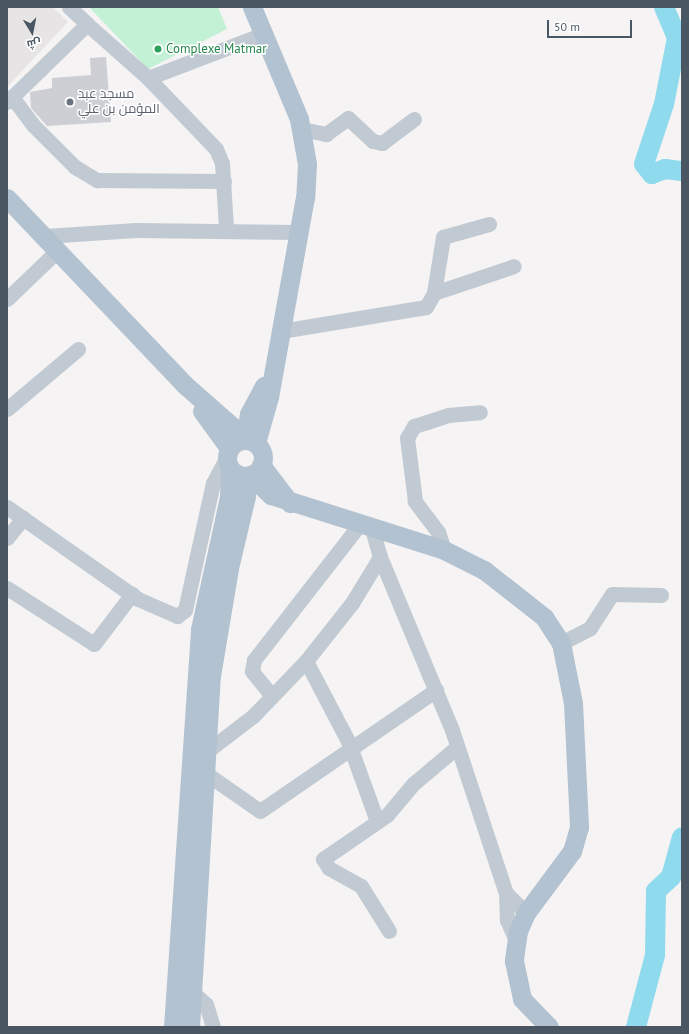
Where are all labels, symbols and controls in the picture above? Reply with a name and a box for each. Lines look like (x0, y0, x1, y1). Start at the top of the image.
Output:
north arrow (12, 12, 52, 52)
scale bar (549, 12, 634, 38)
text: 50 m (554, 19, 580, 34)
text: ش (26, 36, 42, 52)
place label: Complexe Matmar (166, 41, 267, 57)
marker: Complexe Matmar (153, 44, 163, 54)
place label: مسجد عبد المؤمن بن علي (78, 87, 160, 118)
marker: مسجد عبد المؤمن بن علي (65, 97, 75, 107)

